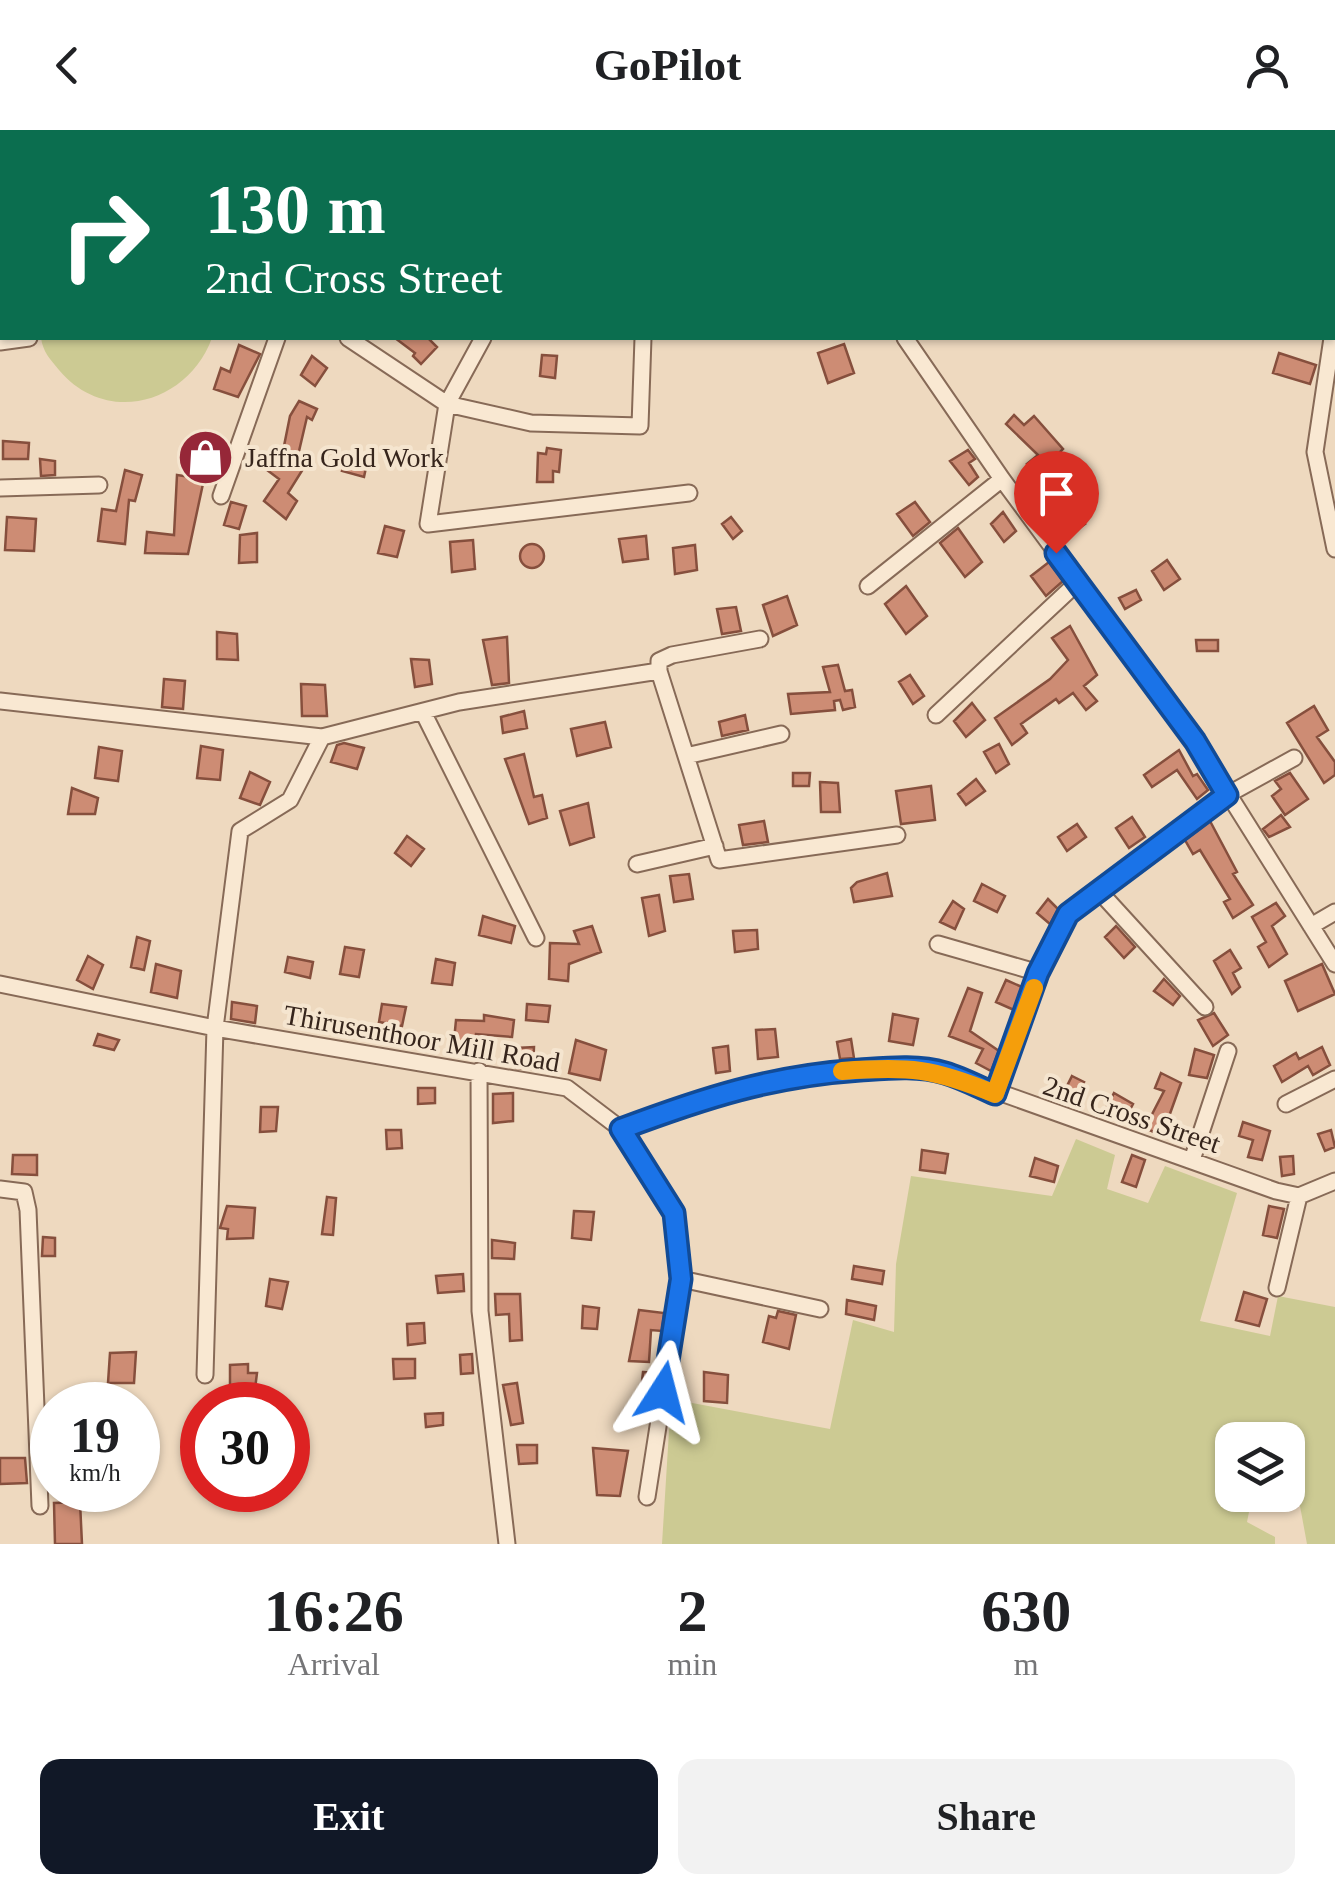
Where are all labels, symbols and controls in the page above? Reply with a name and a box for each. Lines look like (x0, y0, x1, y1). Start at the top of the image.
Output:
icon: back (40, 38, 95, 93)
icon: person (1240, 38, 1295, 93)
text: GoPilot (594, 40, 741, 90)
icon: right (40, 170, 170, 300)
text: 130 m (205, 171, 386, 248)
text: 2nd Cross Street (205, 253, 503, 303)
shop icon: Jaffna Gold Work (176, 427, 236, 487)
place label: Jaffna Gold Work (245, 442, 444, 473)
pin (1014, 451, 1099, 554)
icon: arrive (1029, 466, 1084, 521)
street label: Thirusenthoor Mill Road (281, 999, 562, 1078)
street label: 2nd Cross Street (1039, 1070, 1225, 1159)
position arrow (611, 1340, 715, 1444)
speed limit sign: 30 (180, 1382, 310, 1512)
text: 19 (70, 1407, 120, 1463)
map controls (1215, 1422, 1305, 1512)
button: layers (1215, 1422, 1305, 1512)
text: km/h (69, 1459, 121, 1486)
text: 16:26 (264, 1578, 404, 1644)
text: 2 (677, 1578, 707, 1644)
text: 630 (981, 1578, 1071, 1644)
text: Arrival (288, 1646, 380, 1682)
text: min (668, 1646, 717, 1682)
text: m (1014, 1646, 1039, 1682)
button: Exit (40, 1759, 658, 1874)
button: Share (678, 1759, 1295, 1874)

